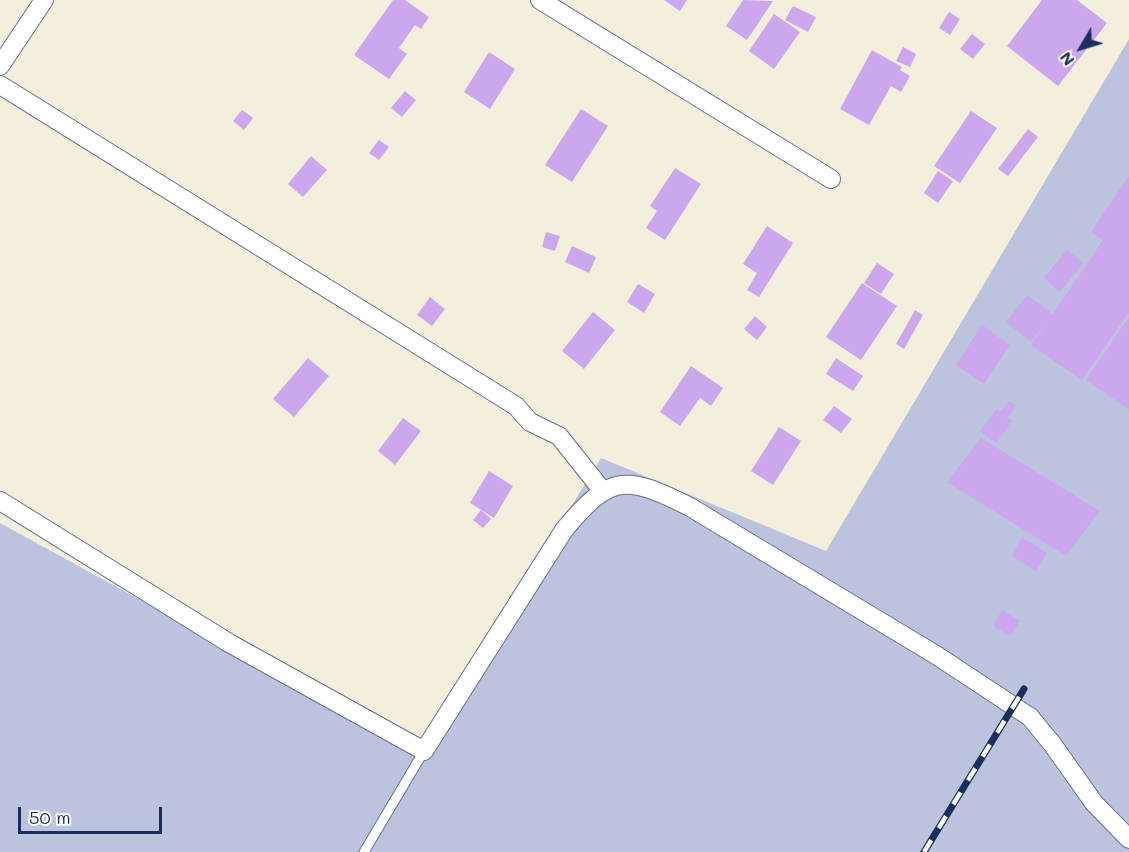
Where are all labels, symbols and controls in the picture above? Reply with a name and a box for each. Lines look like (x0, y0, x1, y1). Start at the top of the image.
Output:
north arrow (1051, 18, 1111, 78)
text: N (1054, 48, 1078, 71)
scale bar (21, 795, 165, 833)
text: 50 m (29, 805, 71, 829)

